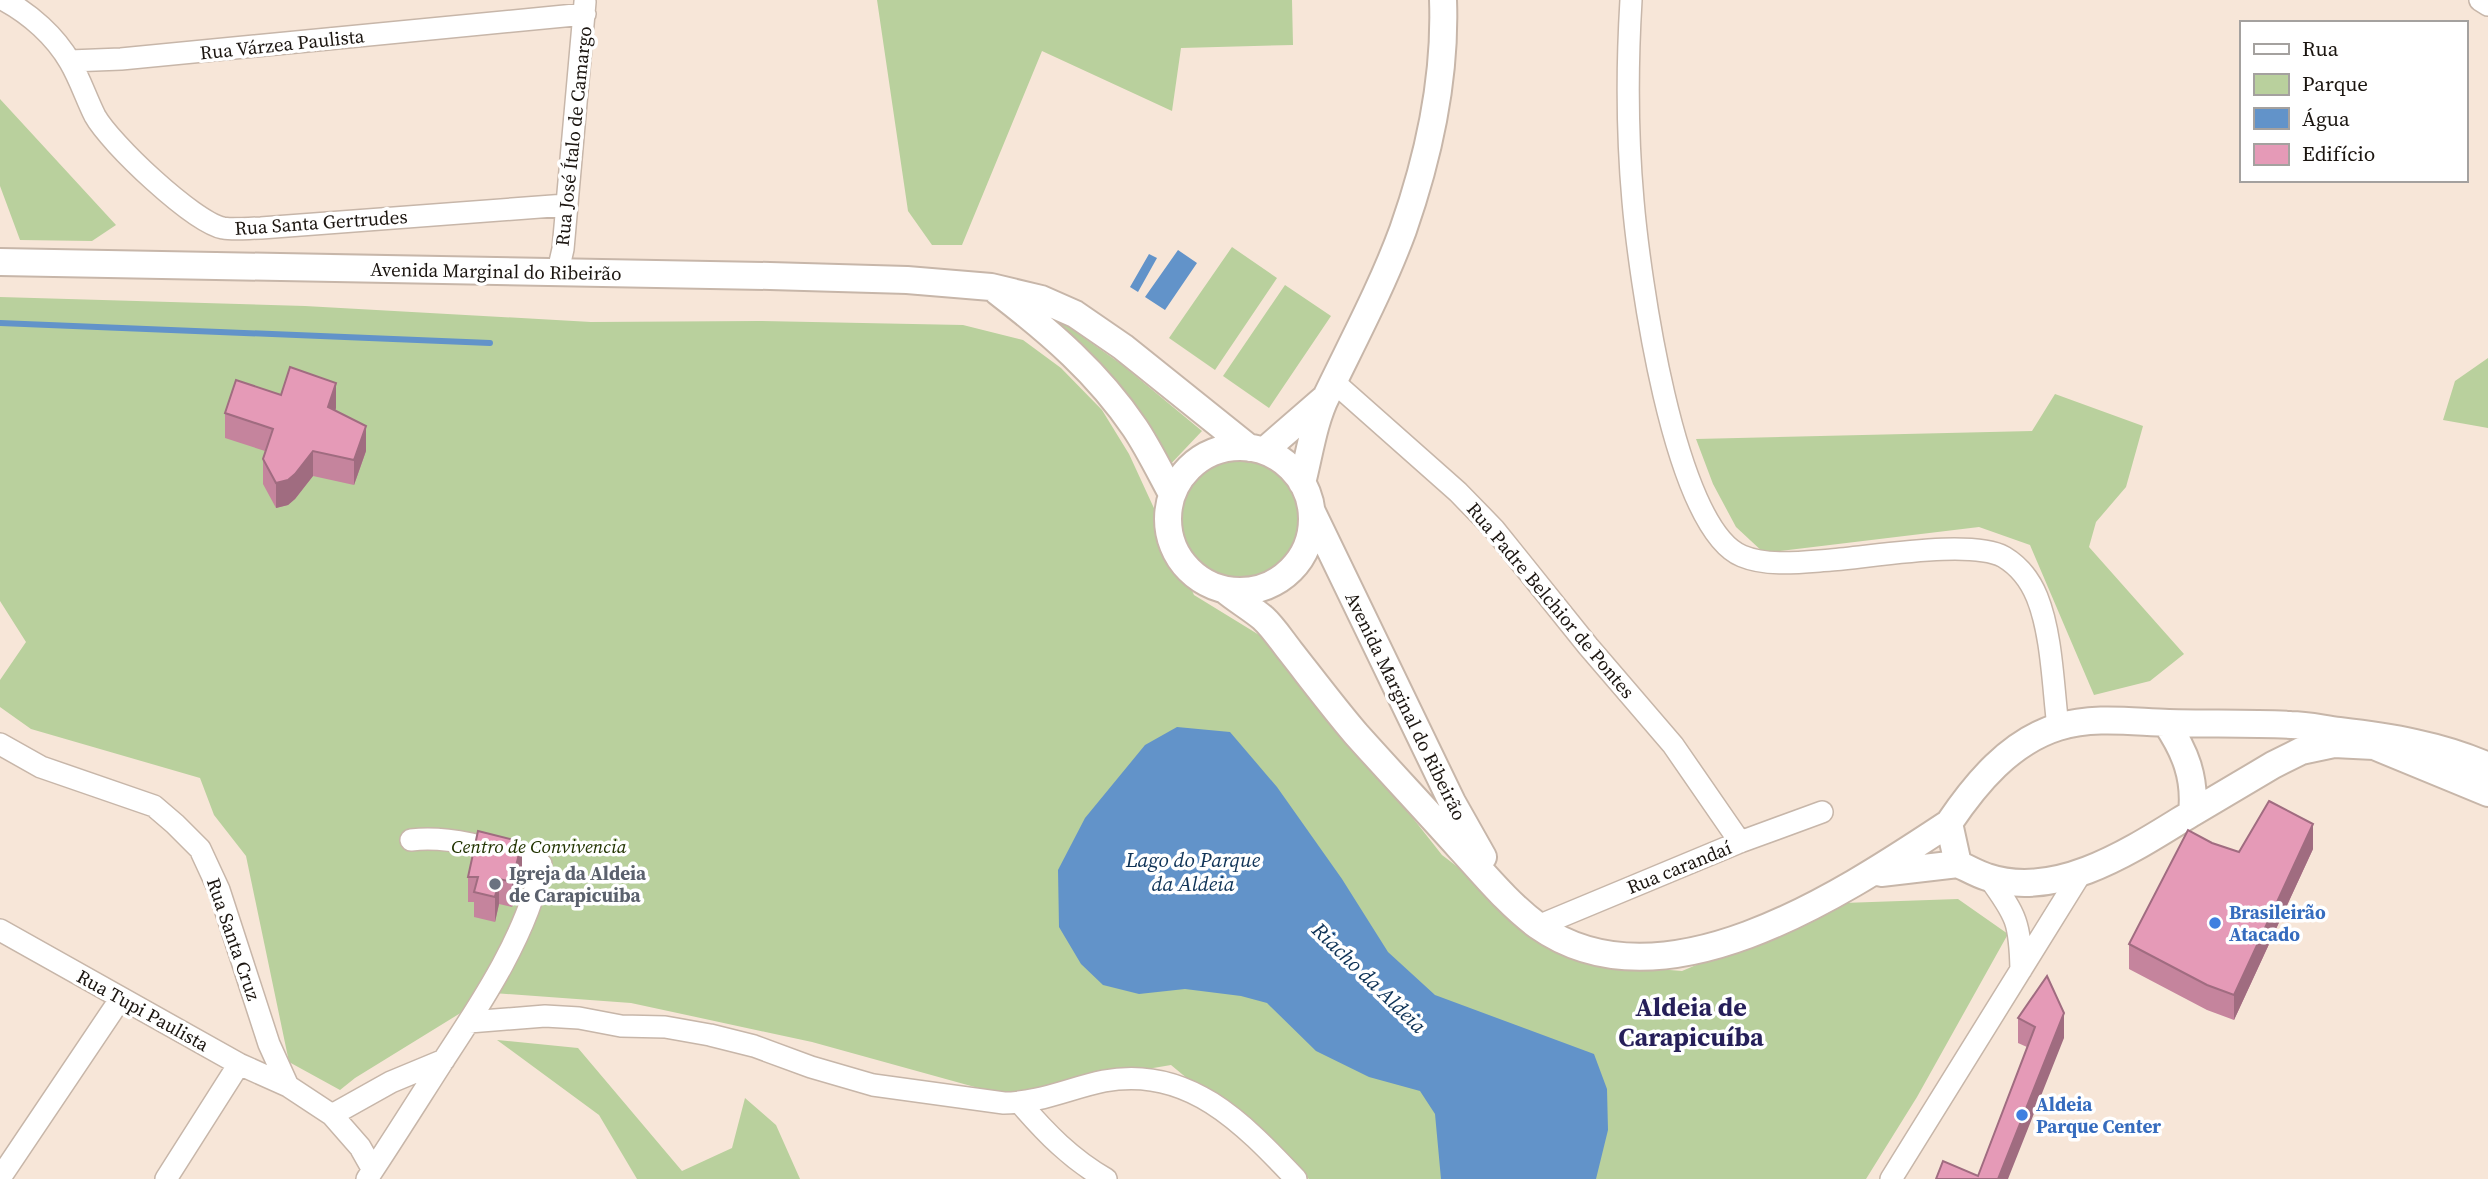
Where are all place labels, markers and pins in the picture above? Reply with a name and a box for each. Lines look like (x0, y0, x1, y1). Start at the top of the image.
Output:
place label: Igreja da Aldeia de Carapicuiba (509, 860, 647, 908)
marker: Igreja da Aldeia de Carapicuiba (487, 876, 503, 892)
place label: Brasileirão Atacado (2229, 899, 2326, 947)
marker: Brasileirão Atacado (2207, 915, 2223, 931)
place label: Aldeia Parque Center (2036, 1091, 2161, 1139)
marker: Aldeia Parque Center (2014, 1107, 2030, 1123)

